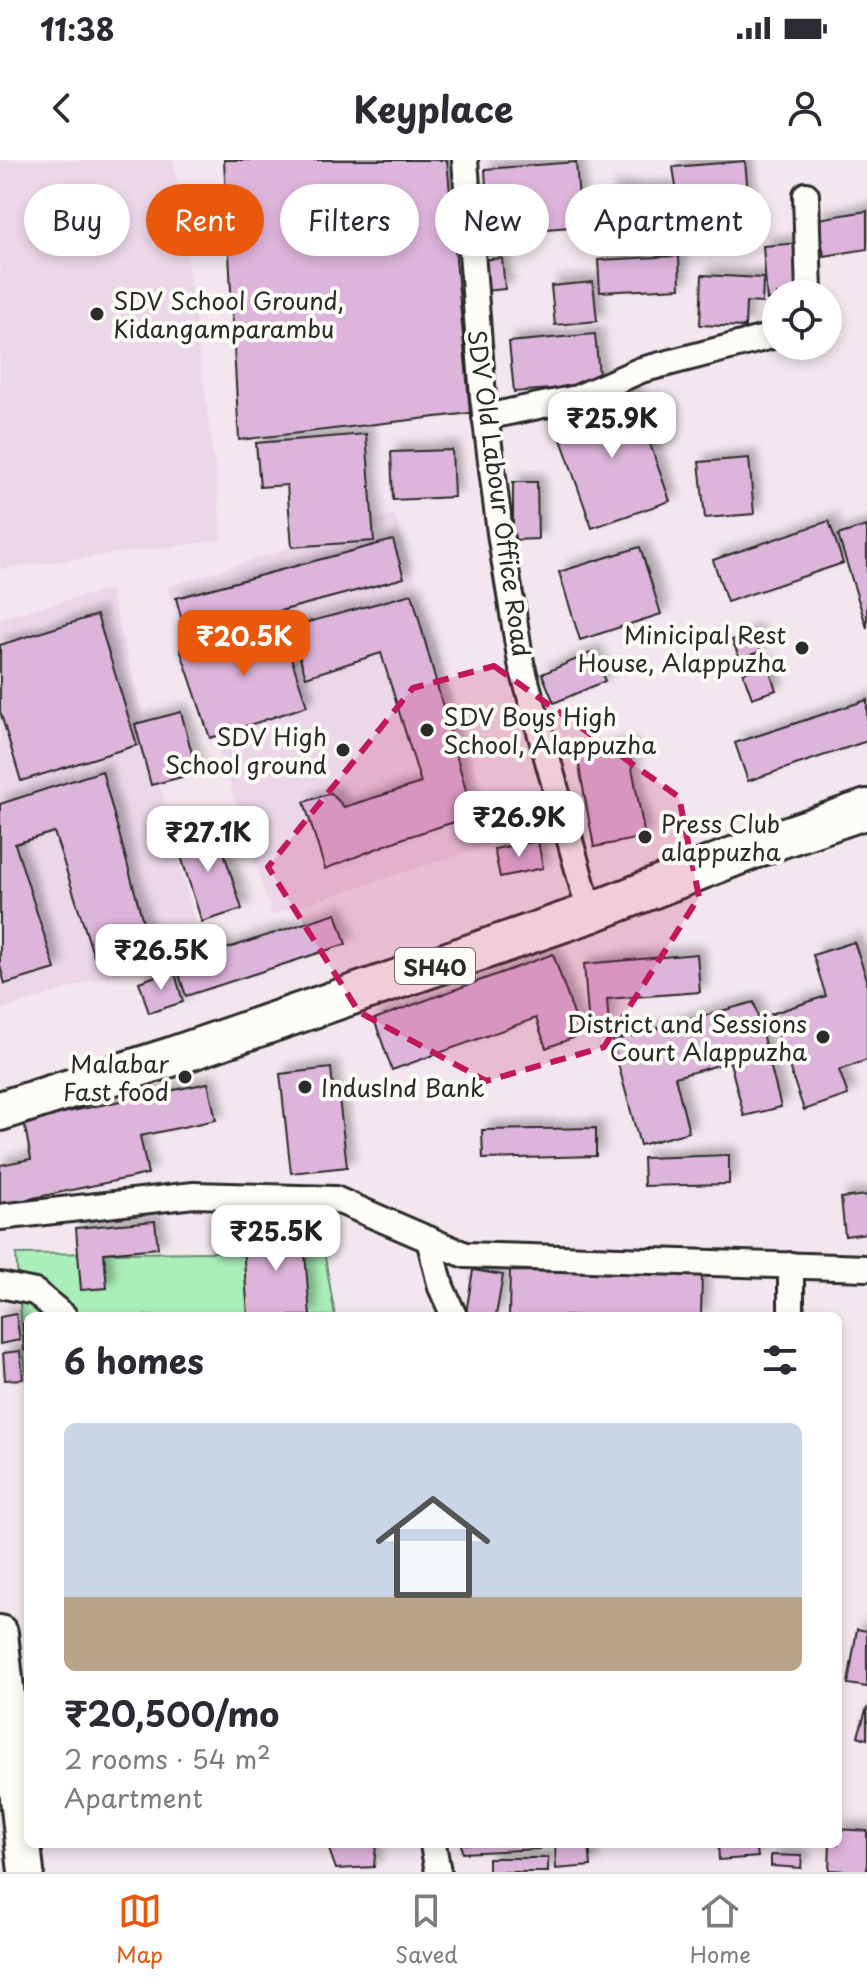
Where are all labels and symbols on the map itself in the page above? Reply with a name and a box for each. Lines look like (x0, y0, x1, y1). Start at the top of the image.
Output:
place label: SDV School Ground, Kidangamparambu (113, 282, 344, 346)
marker: SDV School Ground, Kidangamparambu (88, 305, 106, 323)
street label: SDV Old Labour Office Road (459, 327, 541, 659)
pin: ₹25.9K (547, 392, 677, 460)
pin: ₹20.5K (179, 610, 309, 678)
place label: Minicipal Rest House, Alappuzha (578, 616, 786, 680)
marker: Minicipal Rest House, Alappuzha (793, 639, 811, 657)
place label: SDV Boys High School, Alappuzha (443, 698, 656, 762)
place label: SDV High School ground (165, 718, 327, 782)
marker: SDV Boys High School, Alappuzha (418, 721, 436, 739)
marker: SDV High School ground (334, 741, 352, 759)
pin: ₹26.9K (454, 791, 584, 859)
place label: Press Club alappuzha (661, 805, 781, 869)
pin: ₹27.1K (143, 806, 273, 874)
marker: Press Club alappuzha (636, 828, 654, 846)
pin: ₹26.5K (96, 924, 226, 992)
road number: SH40 (395, 948, 475, 984)
place label: District and Sessions Court Alappuzha (566, 1005, 807, 1069)
marker: District and Sessions Court Alappuzha (814, 1028, 832, 1046)
place label: Malabar Fast food (63, 1045, 169, 1109)
marker: Malabar Fast food (176, 1068, 194, 1086)
place label: Induslnd Bank (321, 1069, 485, 1105)
marker: Induslnd Bank (296, 1078, 314, 1096)
pin: ₹25.5K (211, 1205, 341, 1273)

